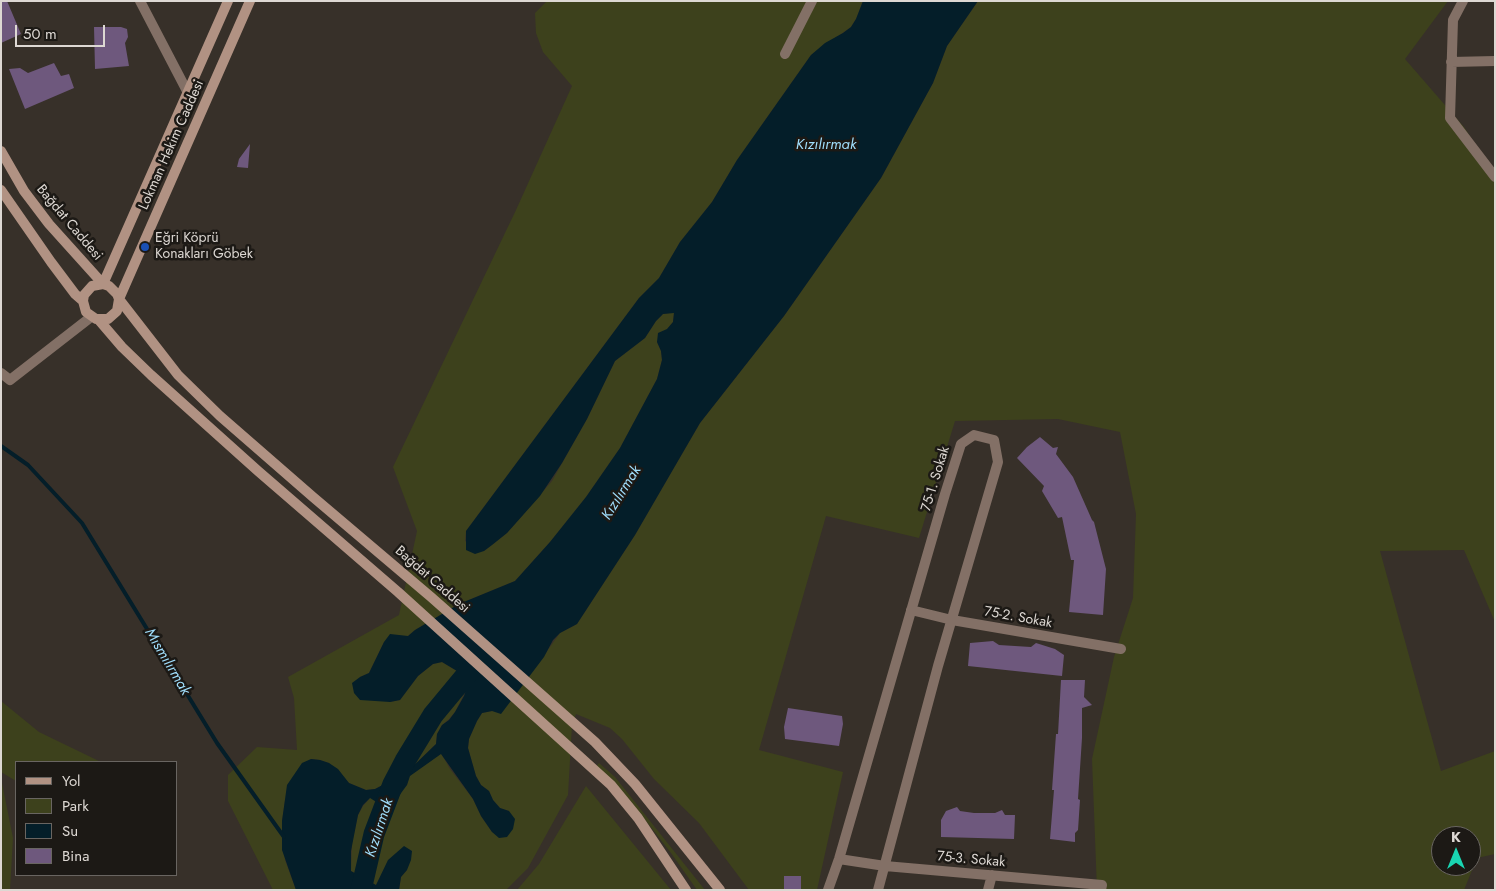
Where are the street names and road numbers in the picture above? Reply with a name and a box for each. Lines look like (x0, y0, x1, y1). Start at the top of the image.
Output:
street label: Lokman Hekim Caddesi (136, 78, 208, 212)
street label: Bağdat Caddesi (32, 182, 106, 264)
street label: 75-1. Sokak (918, 444, 954, 514)
street label: Bağdat Caddesi (391, 543, 473, 617)
street label: 75-2. Sokak (983, 604, 1053, 632)
street label: 75-3. Sokak (936, 849, 1006, 871)

